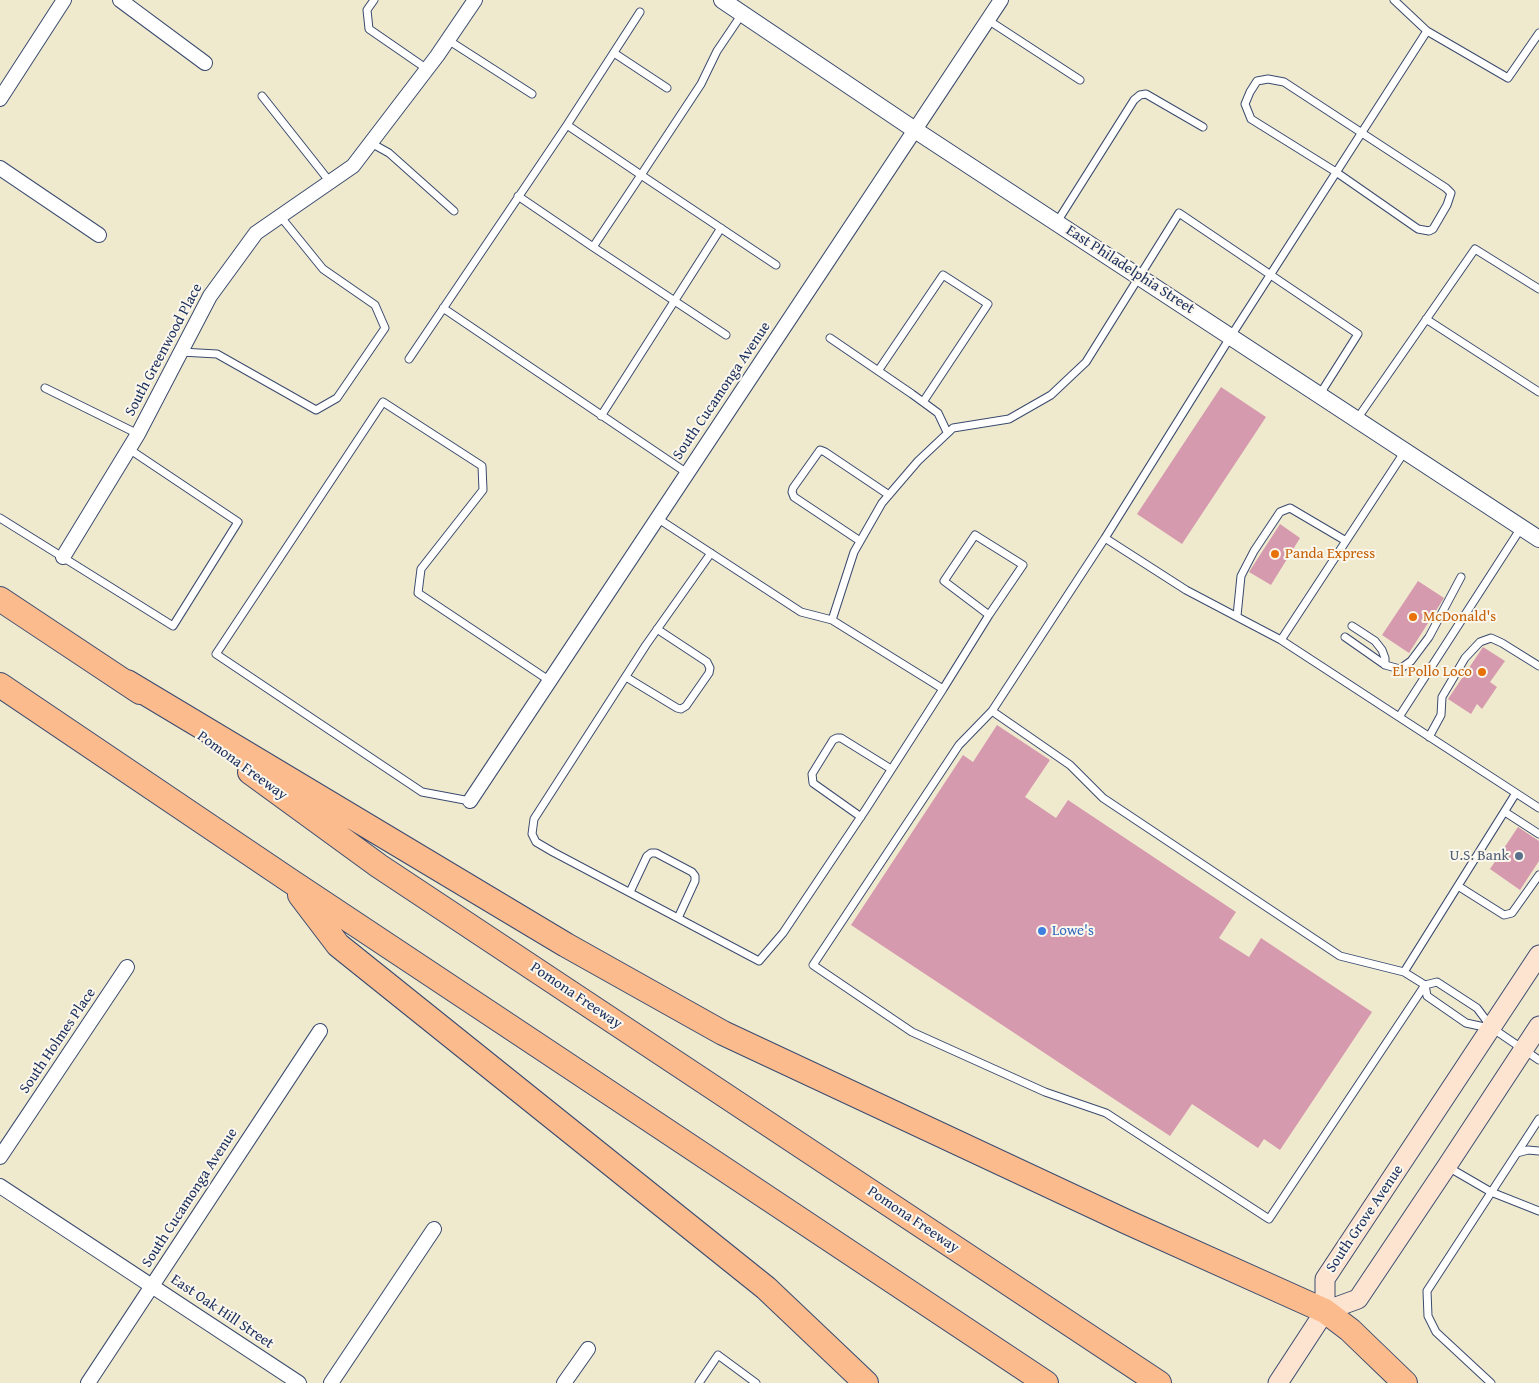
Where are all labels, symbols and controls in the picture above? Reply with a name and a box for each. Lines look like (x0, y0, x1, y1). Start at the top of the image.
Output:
street label: East Philadelphia Street (1062, 222, 1198, 318)
street label: South Greenwood Place (121, 281, 207, 419)
street label: South Cucamonga Avenue (669, 319, 775, 463)
place label: Panda Express (1285, 545, 1375, 563)
marker: Panda Express (1269, 548, 1281, 560)
place label: McDonald's (1423, 608, 1496, 626)
marker: McDonald's (1407, 611, 1419, 623)
place label: El Pollo Loco (1393, 663, 1472, 681)
marker: El Pollo Loco (1476, 666, 1488, 678)
street label: Pomona Freeway (194, 727, 290, 805)
place label: U.S. Bank (1450, 847, 1509, 865)
marker: U.S. Bank (1513, 850, 1525, 862)
place label: Lowe's (1052, 922, 1094, 940)
marker: Lowe's (1036, 925, 1048, 937)
street label: Pomona Freeway (527, 959, 625, 1033)
street label: South Holmes Place (16, 985, 100, 1097)
street label: South Cucamonga Avenue (138, 1125, 242, 1271)
street label: South Grove Avenue (1322, 1162, 1408, 1276)
street label: Pomona Freeway (864, 1183, 962, 1257)
street label: East Oak Hill Street (167, 1271, 277, 1353)

